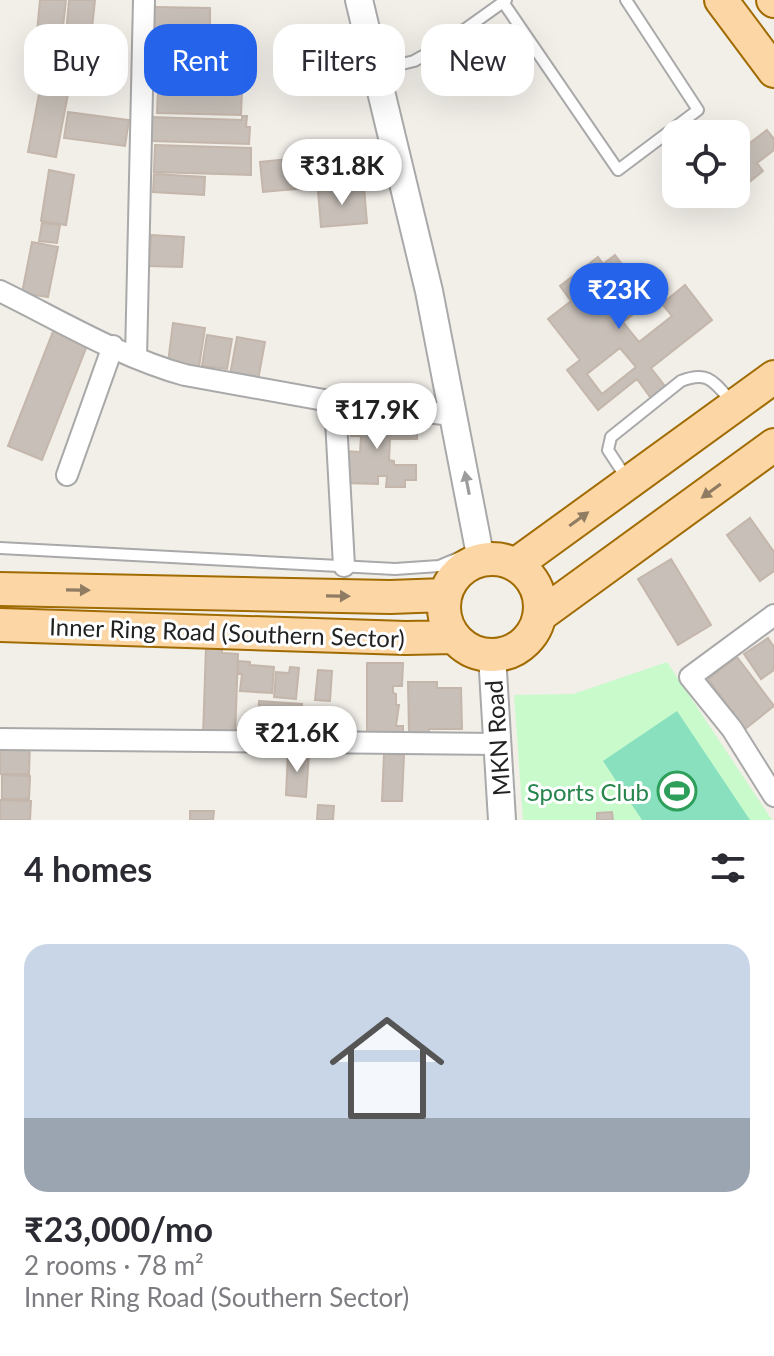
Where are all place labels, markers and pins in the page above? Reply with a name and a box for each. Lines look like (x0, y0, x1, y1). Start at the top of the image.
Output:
pin: ₹31.8K (277, 139, 407, 207)
pin: ₹23K (572, 263, 666, 331)
pin: ₹17.9K (312, 383, 442, 451)
pin: ₹21.6K (232, 706, 362, 774)
sports icon: Sports Club (656, 770, 698, 812)
place label: Sports Club (527, 777, 649, 806)

